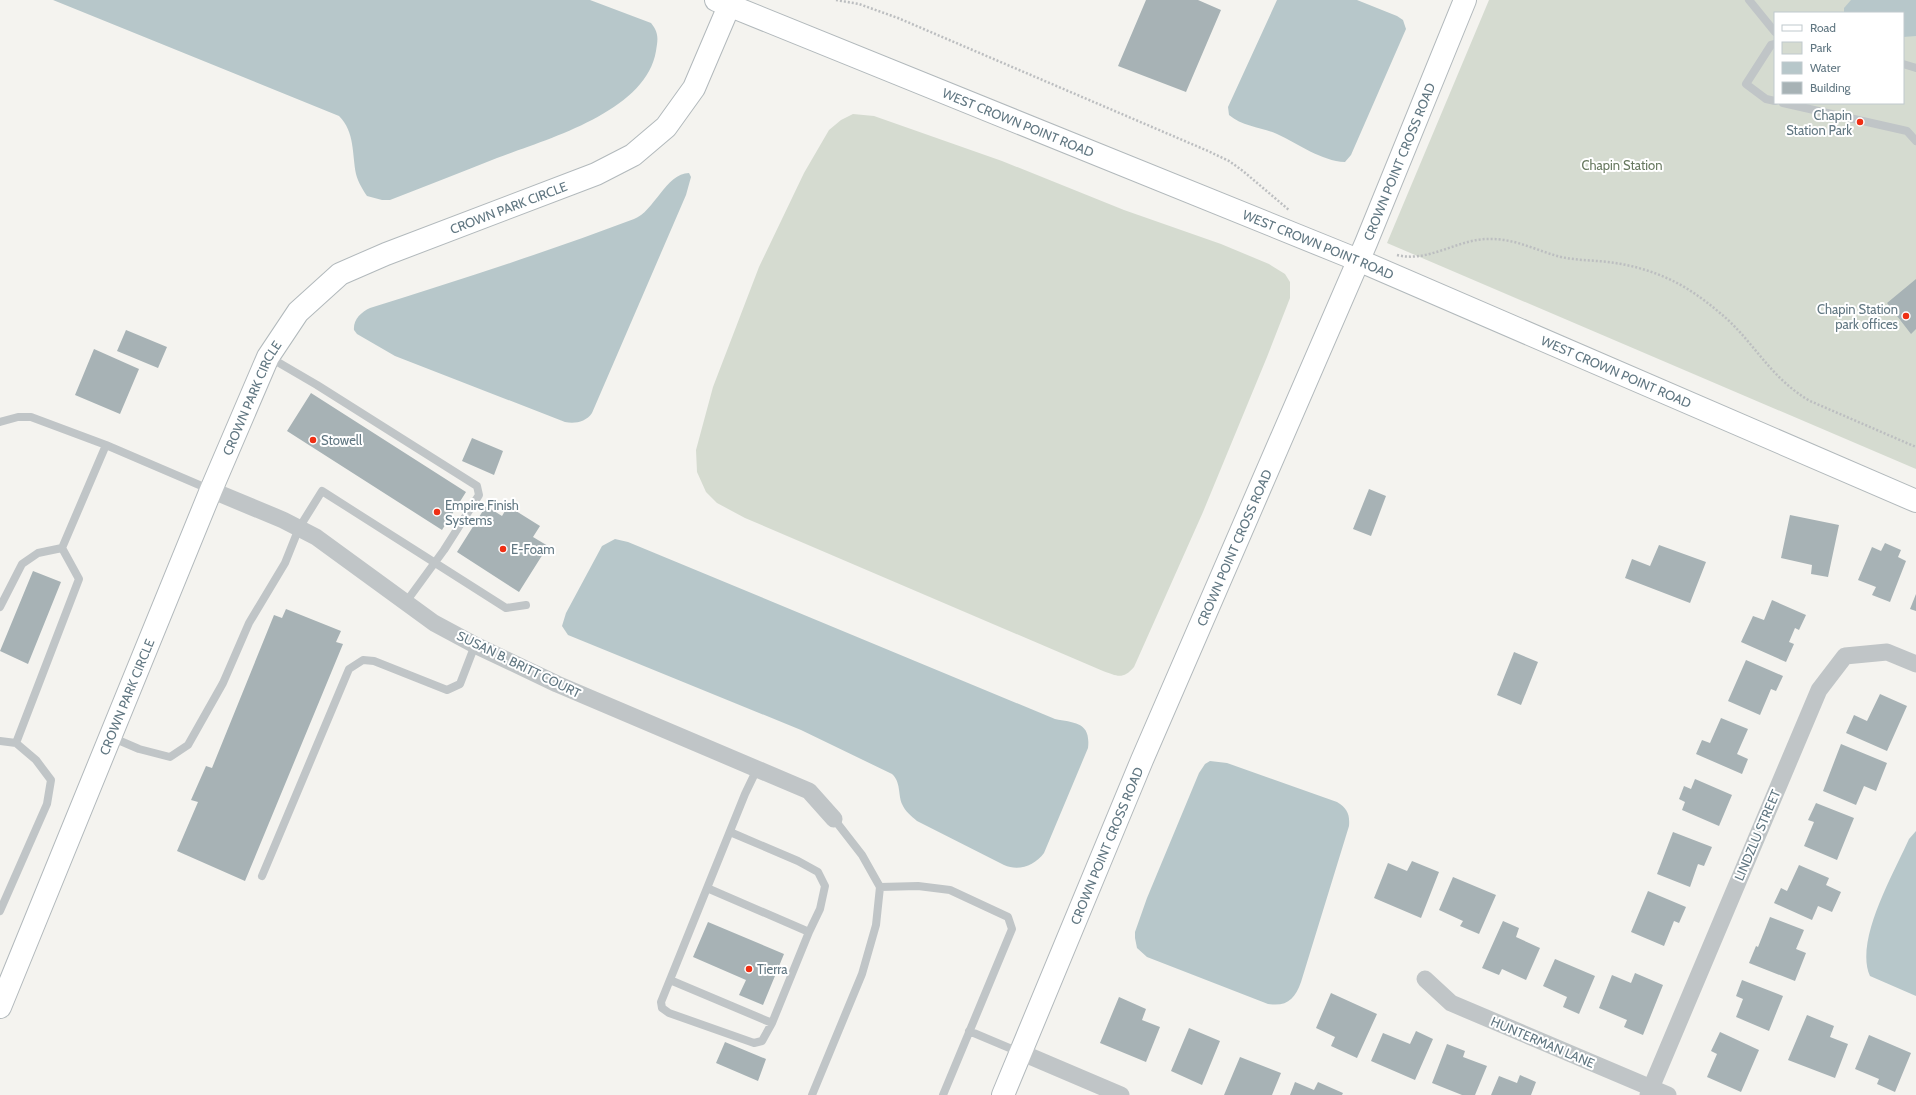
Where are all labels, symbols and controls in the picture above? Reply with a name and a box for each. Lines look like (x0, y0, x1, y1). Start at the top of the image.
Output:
legend (1774, 12, 1904, 104)
text: Road (1810, 20, 1836, 35)
text: Park (1810, 40, 1832, 55)
text: Water (1810, 60, 1841, 75)
street label: CROWN POINT CROSS ROAD (1360, 80, 1438, 243)
text: Building (1810, 80, 1852, 95)
street label: WEST CROWN POINT ROAD (940, 85, 1096, 160)
place label: Chapin Station Park (1786, 107, 1852, 138)
marker: Chapin Station Park (1855, 117, 1865, 127)
park label: Chapin Station (1582, 157, 1662, 173)
street label: CROWN PARK CIRCLE (448, 178, 569, 237)
street label: WEST CROWN POINT ROAD (1240, 206, 1396, 283)
place label: Chapin Station park offices (1817, 301, 1899, 332)
marker: Chapin Station park offices (1901, 311, 1911, 321)
street label: WEST CROWN POINT ROAD (1539, 332, 1694, 411)
street label: CROWN PARK CIRCLE (219, 338, 285, 458)
place label: Stowell (321, 432, 362, 448)
marker: Stowell (308, 435, 318, 445)
street label: CROWN POINT CROSS ROAD (1193, 467, 1275, 629)
place label: Empire Finish Systems (445, 497, 519, 528)
marker: Empire Finish Systems (432, 507, 442, 517)
place label: E-Foam (511, 541, 555, 557)
marker: E-Foam (498, 544, 508, 554)
street label: SUSAN B. BRITT COURT (455, 627, 584, 701)
street label: CROWN PARK CIRCLE (96, 636, 157, 757)
street label: CROWN POINT CROSS ROAD (1067, 764, 1146, 927)
street label: LINDZLU STREET (1731, 787, 1783, 883)
place label: Tierra (757, 961, 788, 977)
marker: Tierra (744, 964, 754, 974)
street label: HUNTERMAN LANE (1489, 1013, 1597, 1071)

